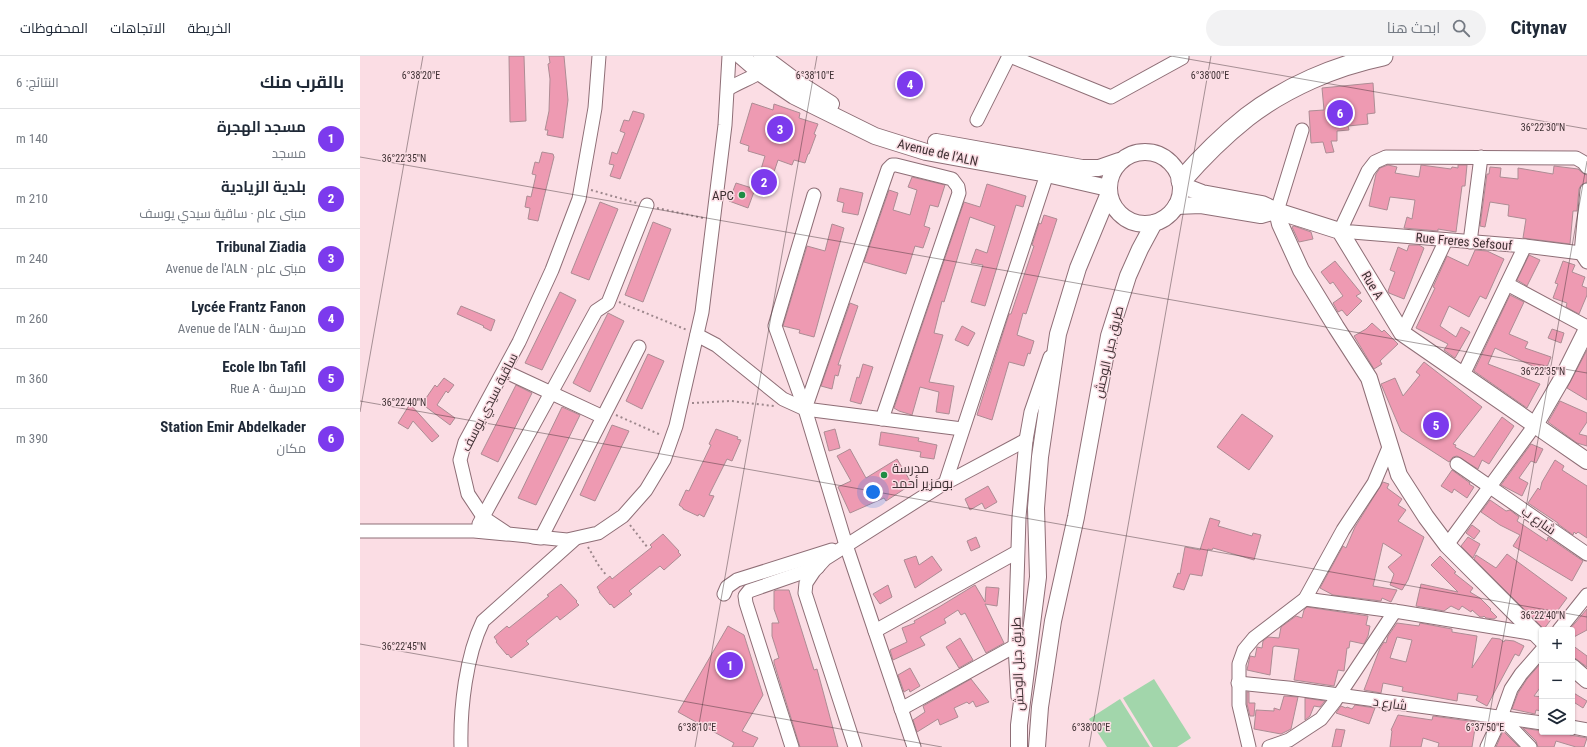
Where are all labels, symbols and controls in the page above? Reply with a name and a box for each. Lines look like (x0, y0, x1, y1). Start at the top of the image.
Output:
search box (1206, 10, 1486, 46)
text: Citynav (1510, 16, 1567, 39)
icon: search (1450, 17, 1472, 39)
text: ابحث هنا (1387, 19, 1440, 37)
text: المحفوظات (20, 20, 88, 36)
text: الاتجاهات (110, 20, 166, 36)
text: الخريطة (188, 20, 231, 36)
pin: 4 (897, 69, 923, 99)
text: 6°38'20"E (402, 70, 440, 81)
text: 6°38'10"E (796, 70, 834, 81)
text: 6°38'00"E (1191, 70, 1229, 81)
text: بالقرب منك (260, 72, 344, 92)
text: النتائج: 6 (16, 75, 59, 90)
pin: 6 (1327, 98, 1353, 128)
pin: 3 (767, 114, 793, 144)
text: مسجد الهجرة (217, 118, 306, 136)
text: 36°22'30"N (1521, 122, 1565, 133)
text: 140 m (16, 131, 48, 146)
text: 1 (328, 131, 334, 146)
street label: Avenue de l'ALN (896, 136, 980, 169)
text: مسجد (272, 146, 306, 161)
text: 36°22'35"N (382, 153, 426, 164)
pin: 2 (751, 167, 777, 197)
text: بلدية الزيادية (221, 178, 306, 196)
place label: APC (712, 188, 734, 203)
marker: APC (737, 190, 747, 200)
text: 210 m (16, 191, 48, 206)
text: 2 (328, 191, 334, 206)
text: مبنى عام · ساقية سيدي يوسف (139, 206, 306, 221)
street label: Rue Freres Sefsouf (1415, 230, 1513, 253)
text: Tribunal Ziadia (216, 238, 306, 256)
text: 240 m (16, 251, 48, 266)
text: 3 (328, 251, 334, 266)
text: مبنى عام · Avenue de l'ALN (165, 261, 306, 276)
street label: Rue A (1358, 269, 1387, 302)
text: Lycée Frantz Fanon (191, 298, 306, 316)
street label: طريق جبل الوحش (1091, 305, 1126, 400)
text: 260 m (16, 311, 48, 326)
text: 4 (328, 311, 334, 326)
text: مدرسة · Avenue de l'ALN (178, 321, 306, 336)
street label: ساقية سيدي يوسف (458, 351, 523, 455)
text: Ecole Ibn Tafil (222, 358, 306, 376)
text: 36°22'35"N (1521, 366, 1565, 377)
text: 360 m (16, 371, 48, 386)
text: 5 (328, 371, 334, 386)
text: مدرسة · Rue A (230, 381, 306, 396)
text: 36°22'40"N (382, 397, 426, 408)
pin: 5 (1423, 410, 1449, 440)
text: Station Emir Abdelkader (160, 418, 306, 436)
text: 390 m (16, 431, 48, 446)
text: 6 (328, 431, 334, 446)
text: مكان (277, 441, 306, 456)
place label: مدرسة بومزير أحمد (892, 461, 953, 491)
marker: مدرسة بومزير أحمد (879, 470, 889, 480)
your location (863, 482, 883, 502)
street label: شارع ب (1518, 503, 1559, 538)
text: 36°22'40"N (1521, 610, 1565, 621)
street label: طريق جبل الوحش (1008, 617, 1027, 711)
map controls (1539, 627, 1575, 735)
button: + (1539, 627, 1575, 663)
text: 36°22'45"N (382, 641, 426, 652)
pin: 1 (717, 650, 743, 680)
button: − (1539, 663, 1575, 699)
street label: شارع د (1372, 694, 1408, 714)
button: layers (1539, 699, 1575, 735)
text: 6°38'10"E (678, 722, 716, 733)
text: 6°38'00"E (1072, 722, 1110, 733)
text: 6°37'50"E (1466, 722, 1504, 733)

